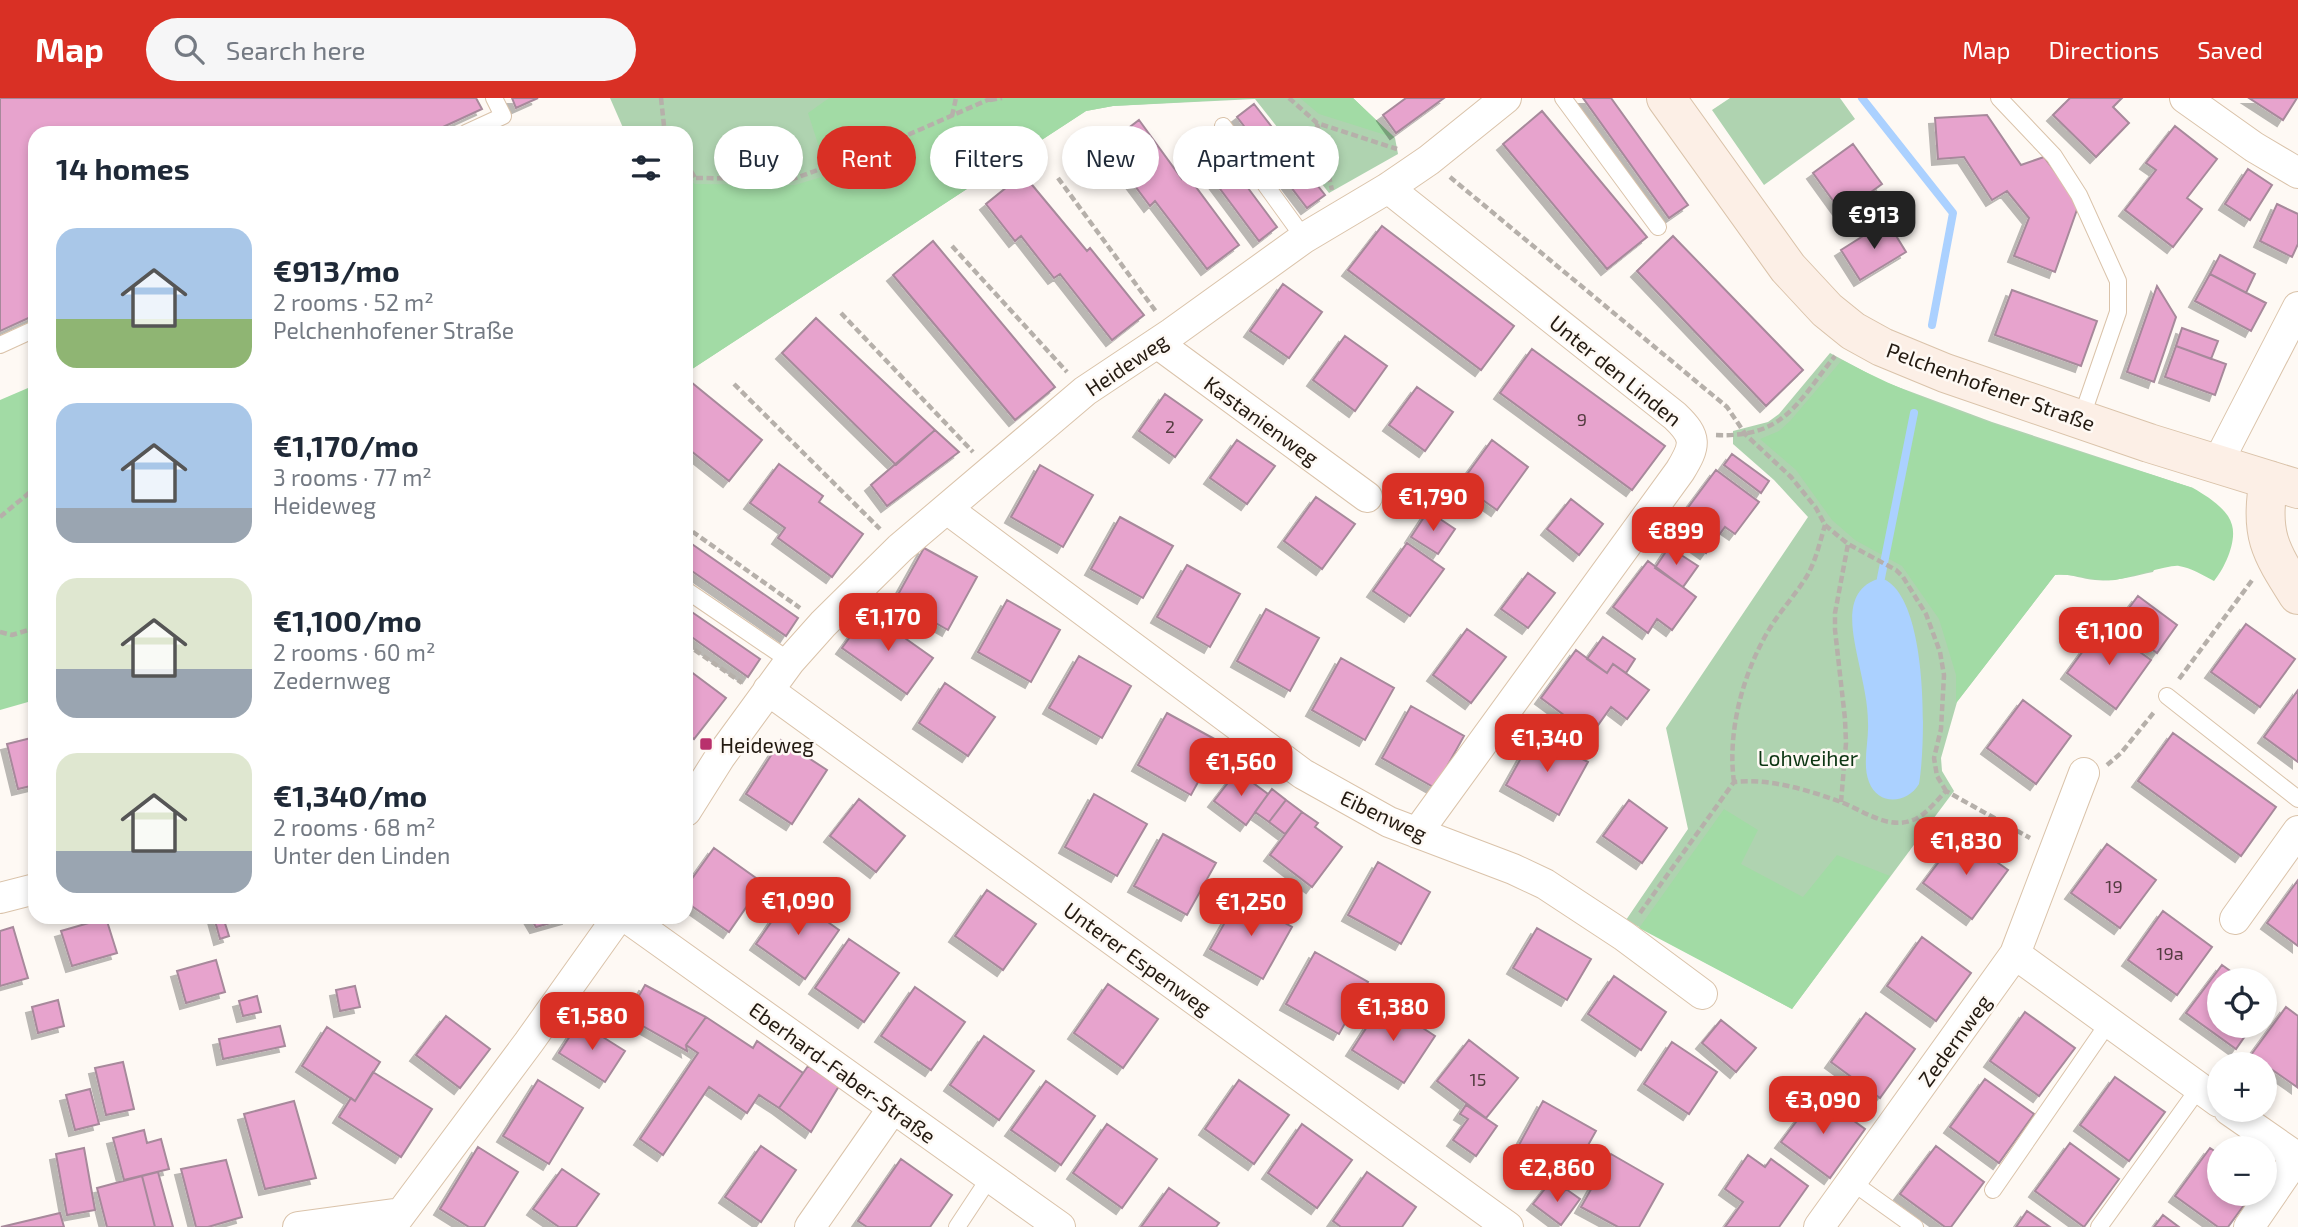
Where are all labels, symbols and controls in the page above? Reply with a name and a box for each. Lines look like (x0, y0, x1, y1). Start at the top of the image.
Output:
search box (146, 18, 636, 81)
text: Map (35, 29, 104, 69)
icon: search (170, 30, 208, 68)
text: Search here (226, 34, 365, 65)
text: Map (1962, 35, 2010, 64)
text: Directions (2048, 35, 2159, 64)
text: Saved (2197, 35, 2263, 64)
chip: Buy (714, 126, 803, 189)
chip: Rent (817, 126, 916, 189)
chip: Filters (930, 126, 1048, 189)
chip: New (1062, 126, 1159, 189)
chip: Apartment (1173, 126, 1339, 189)
icon: filters (627, 149, 665, 187)
text: 14 homes (56, 150, 190, 186)
pin: €913 (1833, 192, 1915, 251)
text: €913 (1848, 200, 1900, 228)
text: €913/mo (273, 252, 400, 288)
icon: home (112, 256, 196, 340)
text: 2 rooms · 52 m² (273, 288, 434, 316)
street label: Unter den Linden (1545, 309, 1687, 431)
text: Pelchenhofener Straße (273, 316, 514, 344)
street label: Heideweg (1080, 327, 1172, 401)
street label: Pelchenhofener Straße (1883, 337, 2099, 435)
street label: Kastanienweg (1200, 370, 1324, 470)
house number: 9 (1577, 408, 1587, 430)
house number: 2 (1165, 415, 1175, 437)
text: €1,170/mo (273, 427, 419, 463)
icon: home (112, 431, 196, 515)
text: 3 rooms · 77 m² (273, 463, 432, 491)
pin: €1,790 (1376, 474, 1490, 533)
text: €1,790 (1398, 482, 1468, 510)
text: Heideweg (273, 491, 376, 519)
pin: €899 (1635, 508, 1717, 567)
text: €899 (1648, 516, 1704, 544)
pin: €1,170 (831, 594, 945, 653)
text: €1,100/mo (273, 602, 422, 638)
text: €1,170 (855, 602, 921, 630)
icon: home (112, 606, 196, 690)
pin: €1,100 (2052, 608, 2166, 667)
text: €1,100 (2075, 616, 2143, 644)
text: 2 rooms · 60 m² (273, 638, 435, 666)
text: Zedernweg (273, 666, 391, 694)
pin: €1,340 (1490, 714, 1604, 774)
text: €1,340 (1511, 723, 1583, 751)
place label: Heideweg (720, 732, 814, 757)
marker: Heideweg (698, 736, 714, 752)
pin: €1,560 (1184, 738, 1298, 798)
park label: Lohweiher (1758, 745, 1859, 770)
text: €1,560 (1205, 747, 1277, 775)
text: €1,340/mo (273, 777, 427, 813)
icon: home (112, 781, 196, 865)
street label: Eibenweg (1337, 784, 1432, 846)
text: 2 rooms · 68 m² (273, 813, 436, 841)
pin: €1,830 (1909, 818, 2023, 877)
text: €1,830 (1930, 826, 2002, 854)
text: Unter den Linden (273, 841, 450, 869)
house number: 19 (2105, 875, 2123, 897)
pin: €1,090 (741, 878, 855, 937)
pin: €1,250 (1194, 878, 1308, 938)
text: €1,090 (762, 886, 834, 914)
text: €1,250 (1216, 887, 1286, 915)
street label: Unterer Espenweg (1060, 896, 1217, 1020)
house number: 19a (2156, 942, 2184, 964)
map controls (2207, 968, 2277, 1206)
button: locate (2207, 968, 2277, 1038)
pin: €1,380 (1336, 984, 1450, 1043)
street label: Zedernweg (1912, 989, 1996, 1091)
pin: €1,580 (535, 992, 649, 1052)
text: €1,380 (1357, 992, 1429, 1020)
street label: Eberhard-Faber-Straße (745, 996, 941, 1148)
text: €1,580 (556, 1001, 628, 1029)
button: + (2207, 1052, 2277, 1122)
house number: 15 (1470, 1068, 1486, 1090)
pin: €3,090 (1766, 1076, 1880, 1136)
text: €3,090 (1785, 1085, 1861, 1113)
button: − (2207, 1136, 2277, 1206)
pin: €2,860 (1500, 1144, 1614, 1204)
text: €2,860 (1519, 1153, 1595, 1181)

